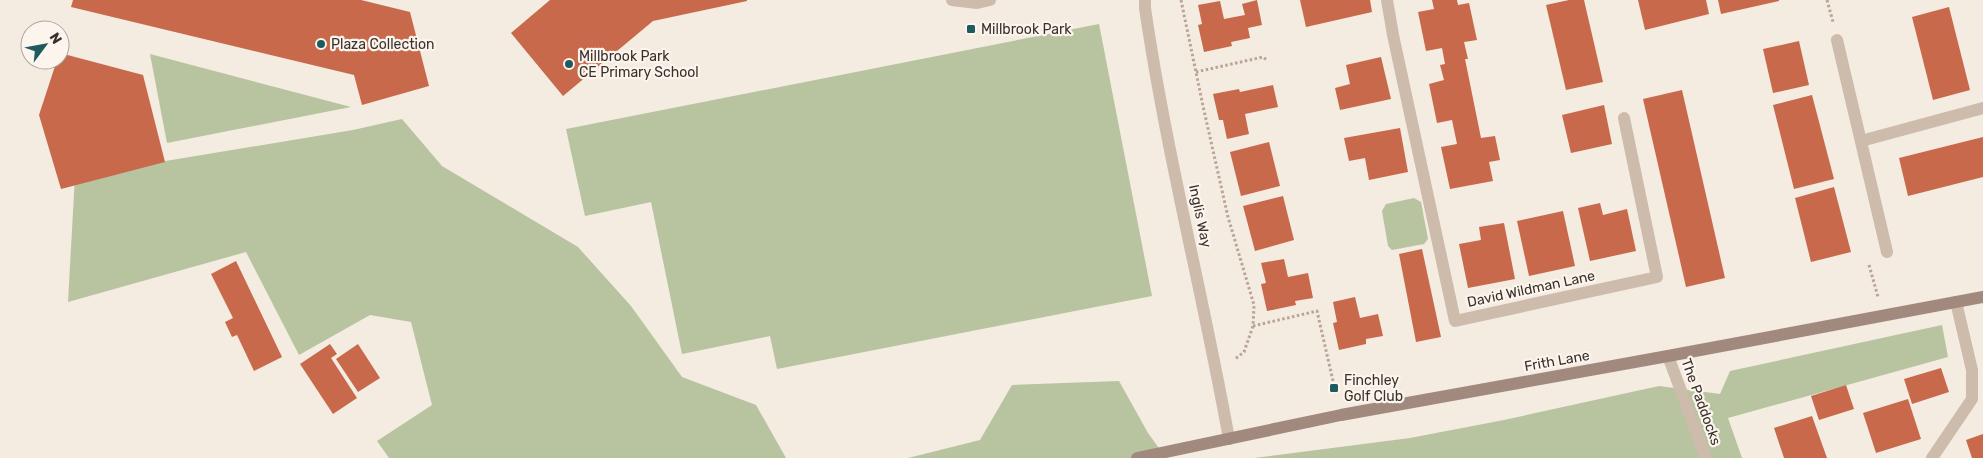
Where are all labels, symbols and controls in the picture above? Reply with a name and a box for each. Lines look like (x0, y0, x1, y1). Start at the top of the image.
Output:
north arrow (20, 20, 70, 70)
place label: Millbrook Park (981, 21, 1072, 38)
marker: Millbrook Park (965, 23, 977, 35)
text: N (46, 30, 65, 47)
place label: Plaza Collection (331, 36, 435, 53)
marker: Plaza Collection (315, 38, 327, 50)
place label: Millbrook Park CE Primary School (579, 48, 699, 81)
marker: Millbrook Park CE Primary School (563, 58, 575, 70)
street label: Inglis Way (1185, 183, 1215, 249)
street label: David Wildman Lane (1466, 267, 1597, 311)
street label: Frith Lane (1523, 347, 1591, 375)
street label: The Paddocks (1677, 356, 1725, 448)
place label: Finchley Golf Club (1344, 372, 1403, 405)
marker: Finchley Golf Club (1328, 382, 1340, 394)

